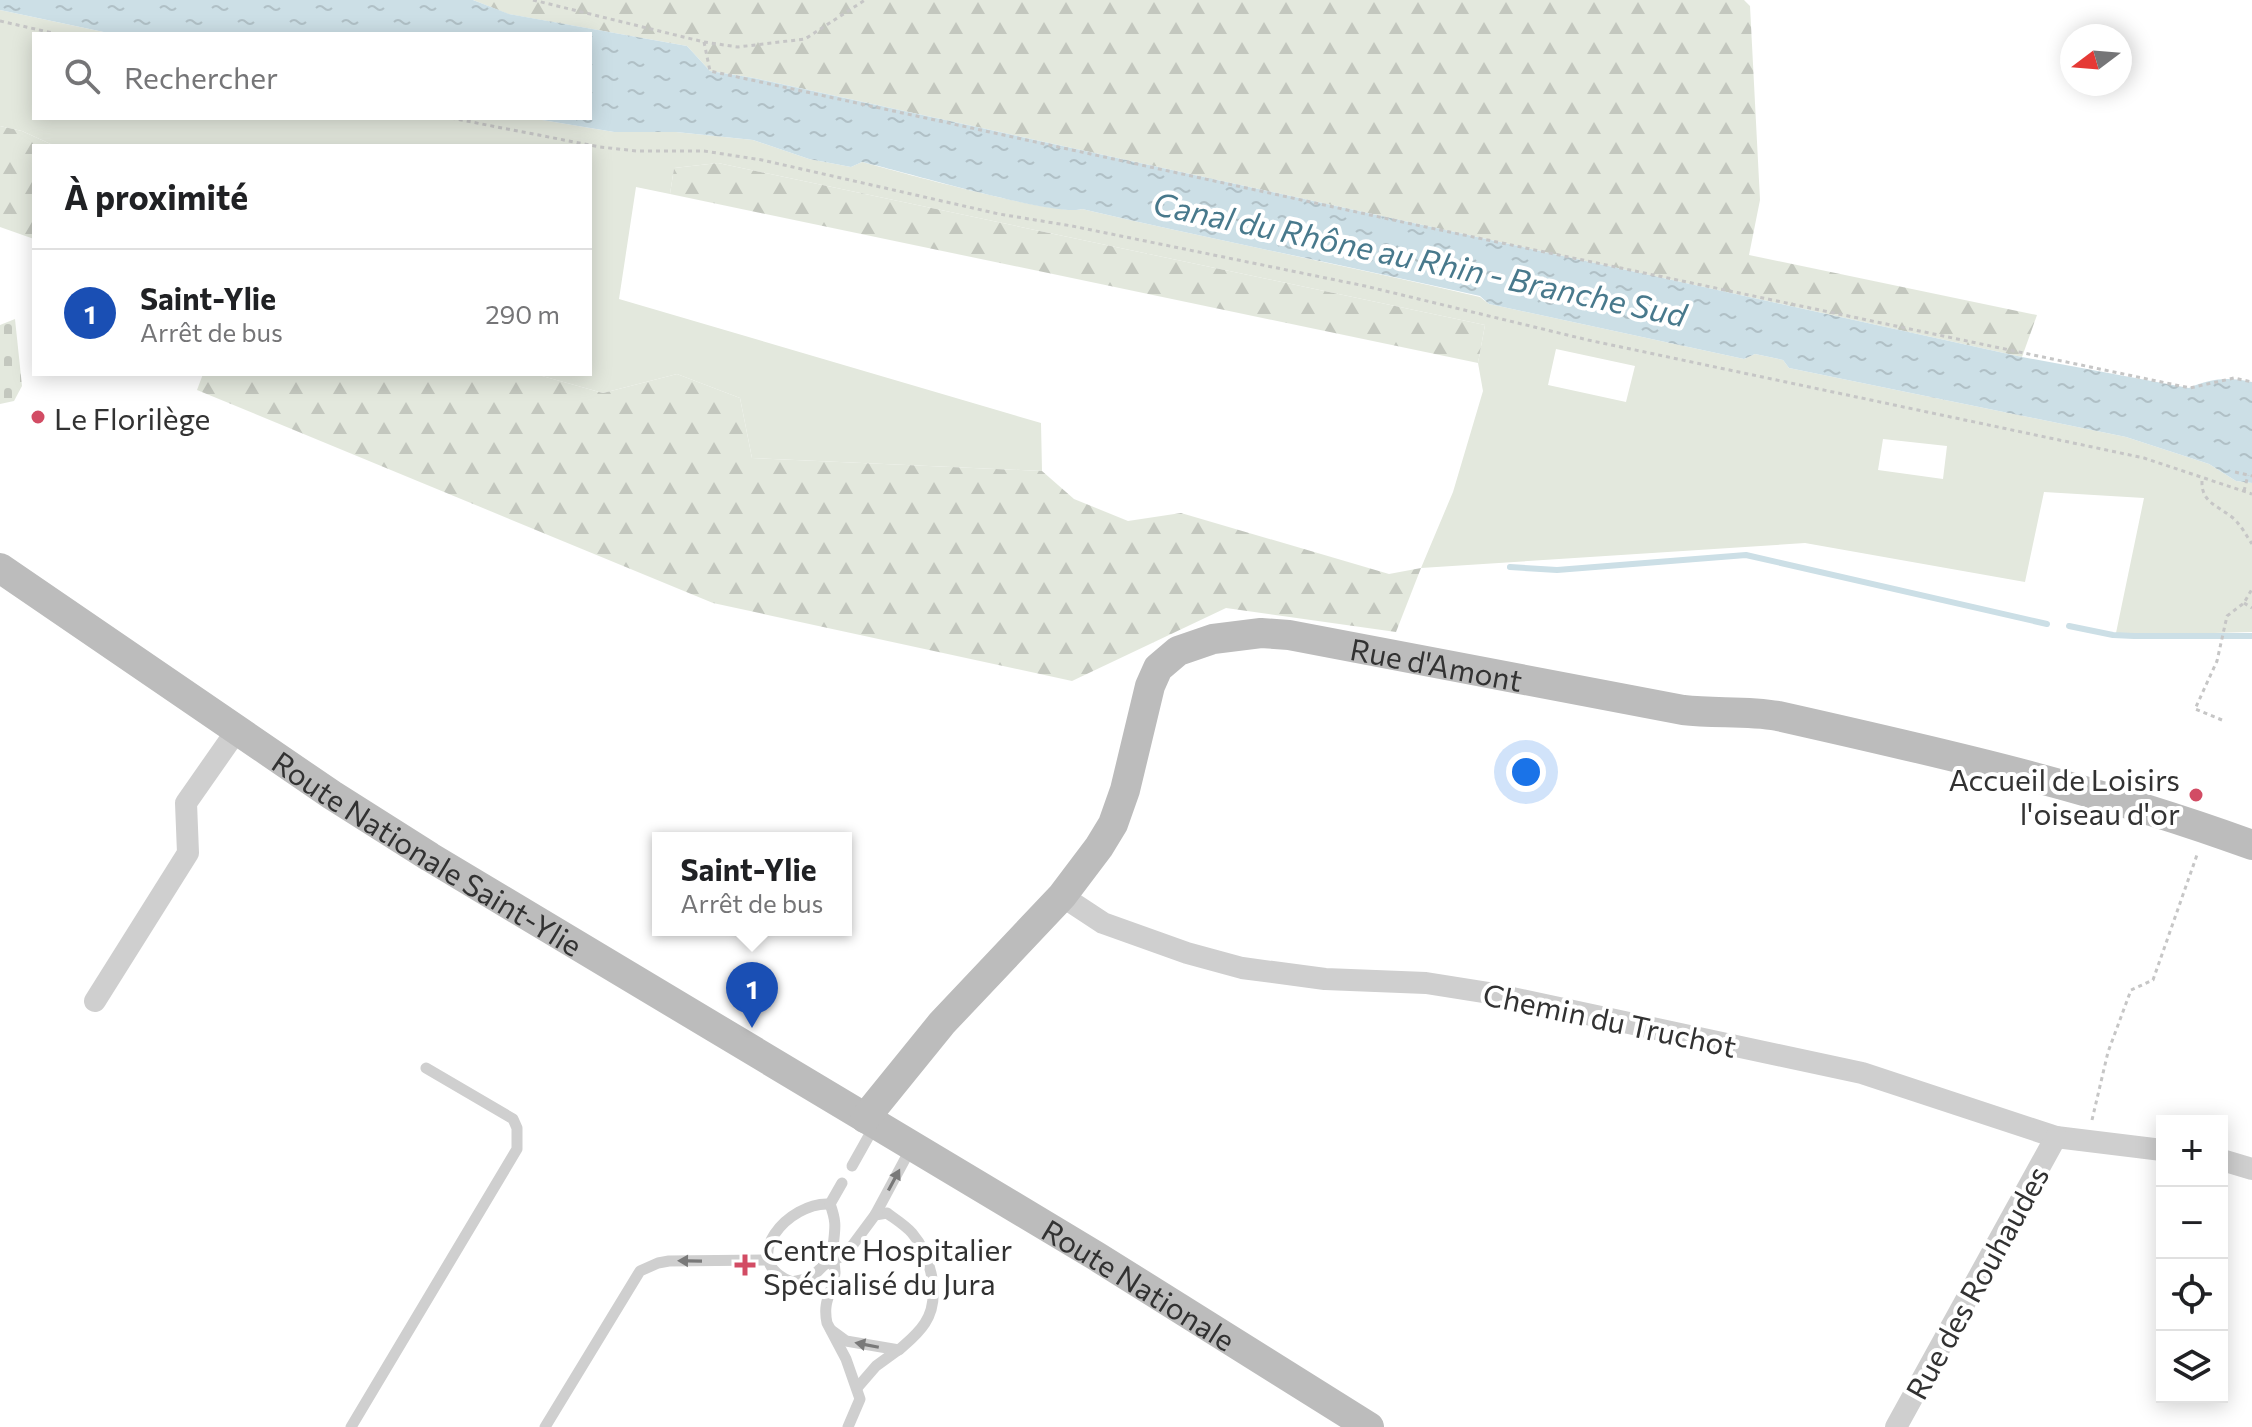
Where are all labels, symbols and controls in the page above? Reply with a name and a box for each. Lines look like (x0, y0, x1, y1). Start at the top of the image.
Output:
north arrow (2060, 24, 2132, 96)
search box (32, 32, 592, 120)
icon: search (60, 54, 104, 98)
text: Rechercher (124, 58, 278, 95)
text: À proximité (64, 175, 248, 217)
water label: Canal du Rhône au Rhin - Branche Sud (1150, 182, 1692, 334)
text: Saint-Ylie (140, 279, 276, 316)
text: 1 (84, 298, 96, 329)
text: 290 m (485, 298, 560, 329)
text: Arrêt de bus (140, 316, 283, 347)
place label: Le Florilège (54, 399, 210, 436)
marker: Le Florilège (29, 408, 47, 426)
street label: Rue d'Amont (1348, 629, 1526, 698)
street label: Route Nationale Saint-Ylie (266, 742, 589, 963)
your location (1506, 752, 1546, 792)
place label: Accueil de Loisirs l'oiseau d'or (1948, 760, 2180, 831)
marker: Accueil de Loisirs l'oiseau d'or (2187, 786, 2205, 804)
popup (652, 832, 852, 936)
text: Saint-Ylie (681, 850, 817, 887)
text: Arrêt de bus (681, 887, 823, 918)
pin: 1 (726, 962, 778, 1028)
street label: Chemin du Truchot (1480, 974, 1740, 1064)
map controls (2156, 1115, 2228, 1403)
button: + (2156, 1115, 2228, 1187)
street label: Rue des Rouhaudes (1897, 1159, 2055, 1405)
one-way arrow (887, 1169, 900, 1192)
button: − (2156, 1187, 2228, 1259)
street label: Route Nationale (1036, 1210, 1243, 1357)
place label: Centre Hospitalier Spécialisé du Jura (763, 1230, 1012, 1301)
marker: Centre Hospitalier Spécialisé du Jura (734, 1254, 756, 1276)
one-way arrow (677, 1255, 702, 1268)
button: locate (2156, 1259, 2228, 1331)
button: layers (2156, 1331, 2228, 1403)
one-way arrow (854, 1338, 879, 1351)

